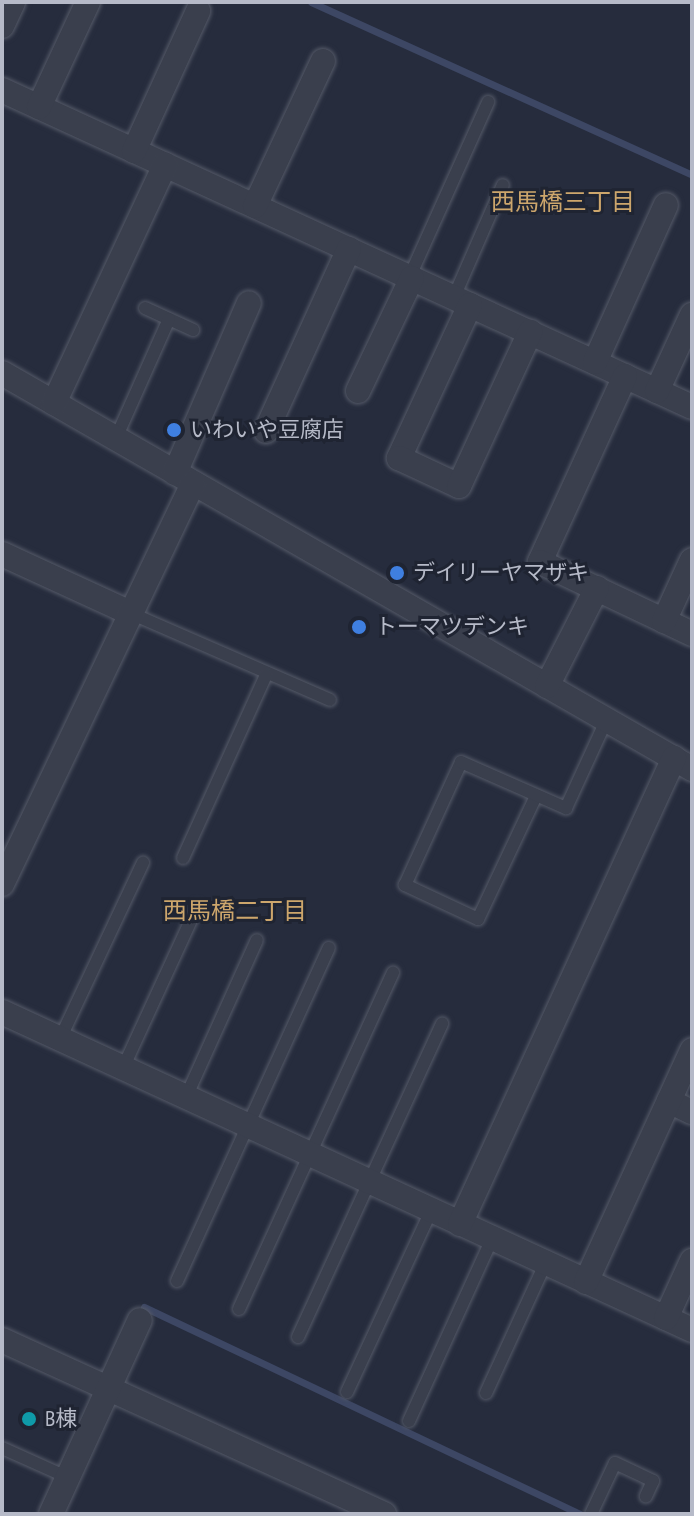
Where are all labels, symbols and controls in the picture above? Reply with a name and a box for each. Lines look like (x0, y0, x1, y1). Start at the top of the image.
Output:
district label: 西馬橋三丁目 (491, 188, 635, 216)
place label: いわいや豆腐店 (190, 417, 344, 443)
marker: いわいや豆腐店 (165, 421, 183, 439)
place label: デイリーヤマザキ (413, 560, 589, 586)
marker: デイリーヤマザキ (388, 564, 406, 582)
place label: トーマツデンキ (375, 614, 529, 640)
marker: トーマツデンキ (350, 618, 368, 636)
district label: 西馬橋二丁目 (163, 897, 307, 925)
place label: B棟 (45, 1406, 77, 1432)
marker: B棟 (20, 1410, 38, 1428)

